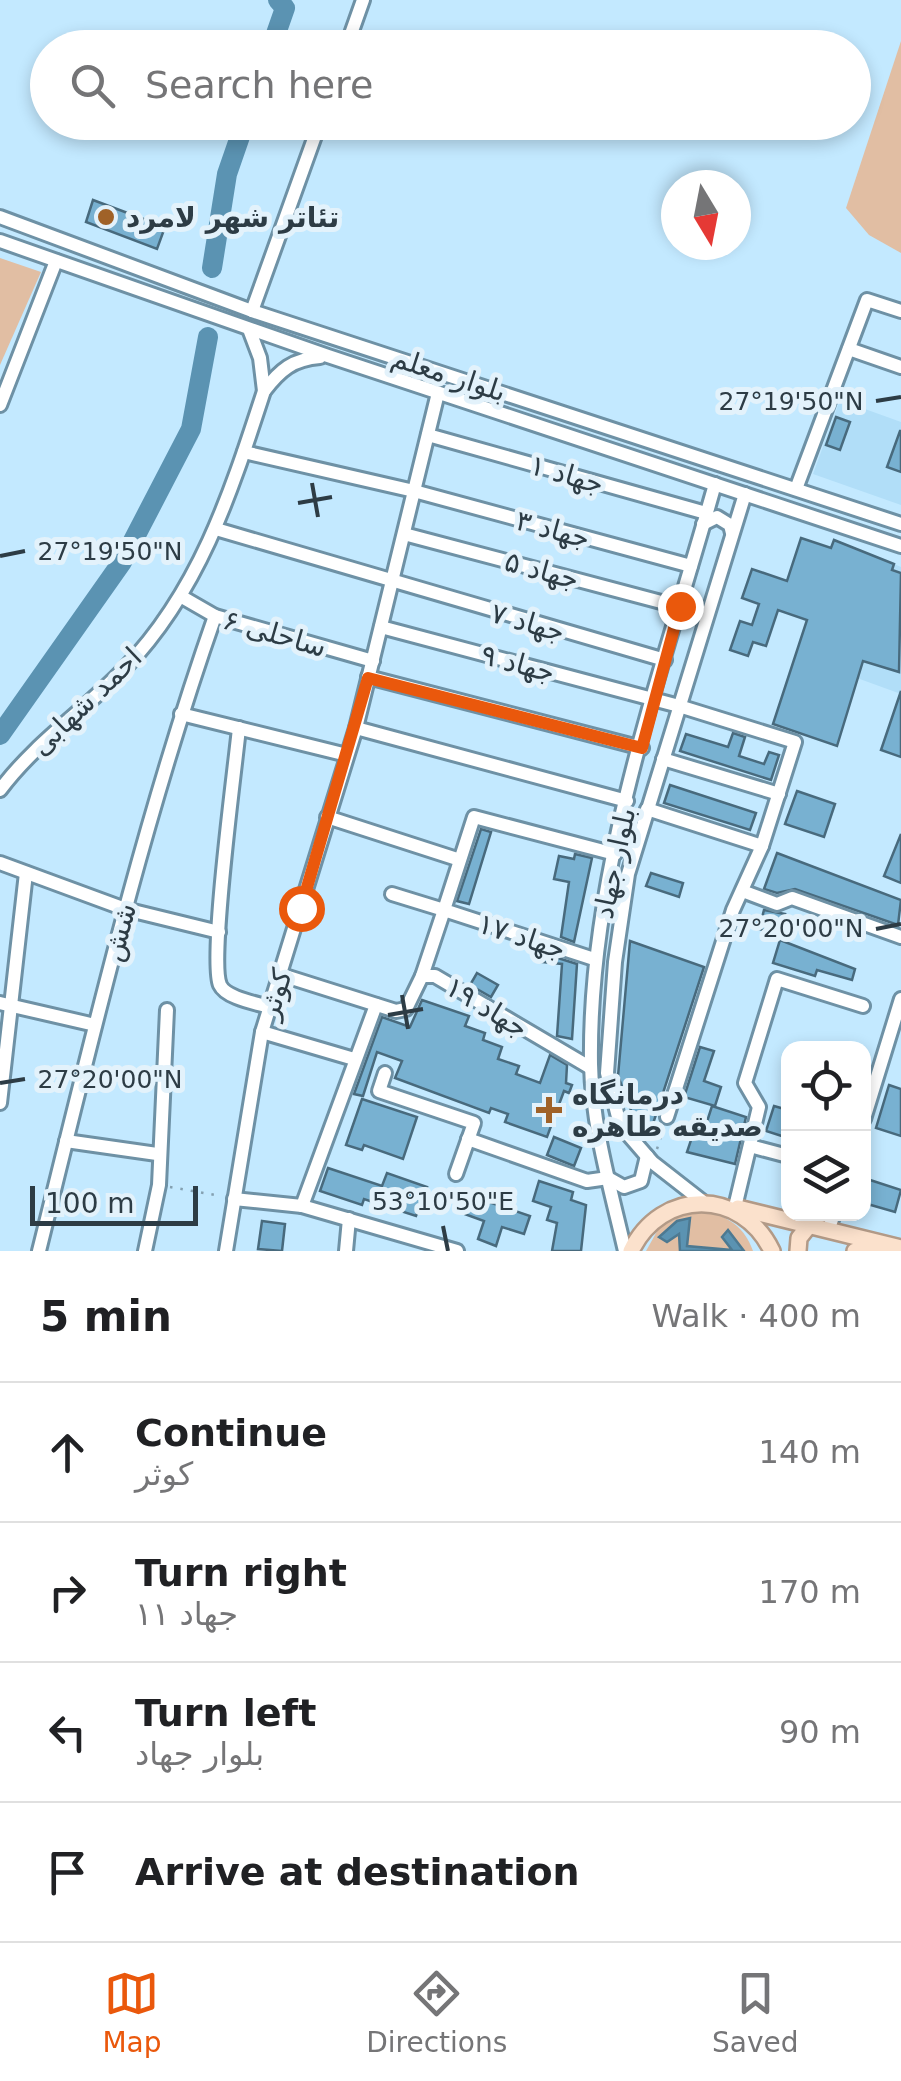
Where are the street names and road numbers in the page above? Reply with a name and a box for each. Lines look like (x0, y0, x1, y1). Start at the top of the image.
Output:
street label: بلوار معلم (388, 341, 510, 408)
street label: جهاد ۱ (526, 448, 608, 501)
street label: جهاد ۳ (512, 504, 593, 555)
street label: جهاد ۵ (501, 545, 582, 596)
street label: جهاد ۷ (487, 596, 569, 649)
street label: ساحلی ۶ (219, 603, 330, 664)
street label: جهاد ۹ (477, 638, 558, 689)
street label: احمد شهابی (24, 641, 148, 762)
street label: بلوار جهاد (587, 804, 642, 922)
street label: شش (96, 899, 143, 965)
street label: جهاد ۱۷ (474, 907, 570, 966)
street label: کوثر (251, 964, 299, 1025)
street label: جهاد ۱۹ (440, 970, 534, 1045)

